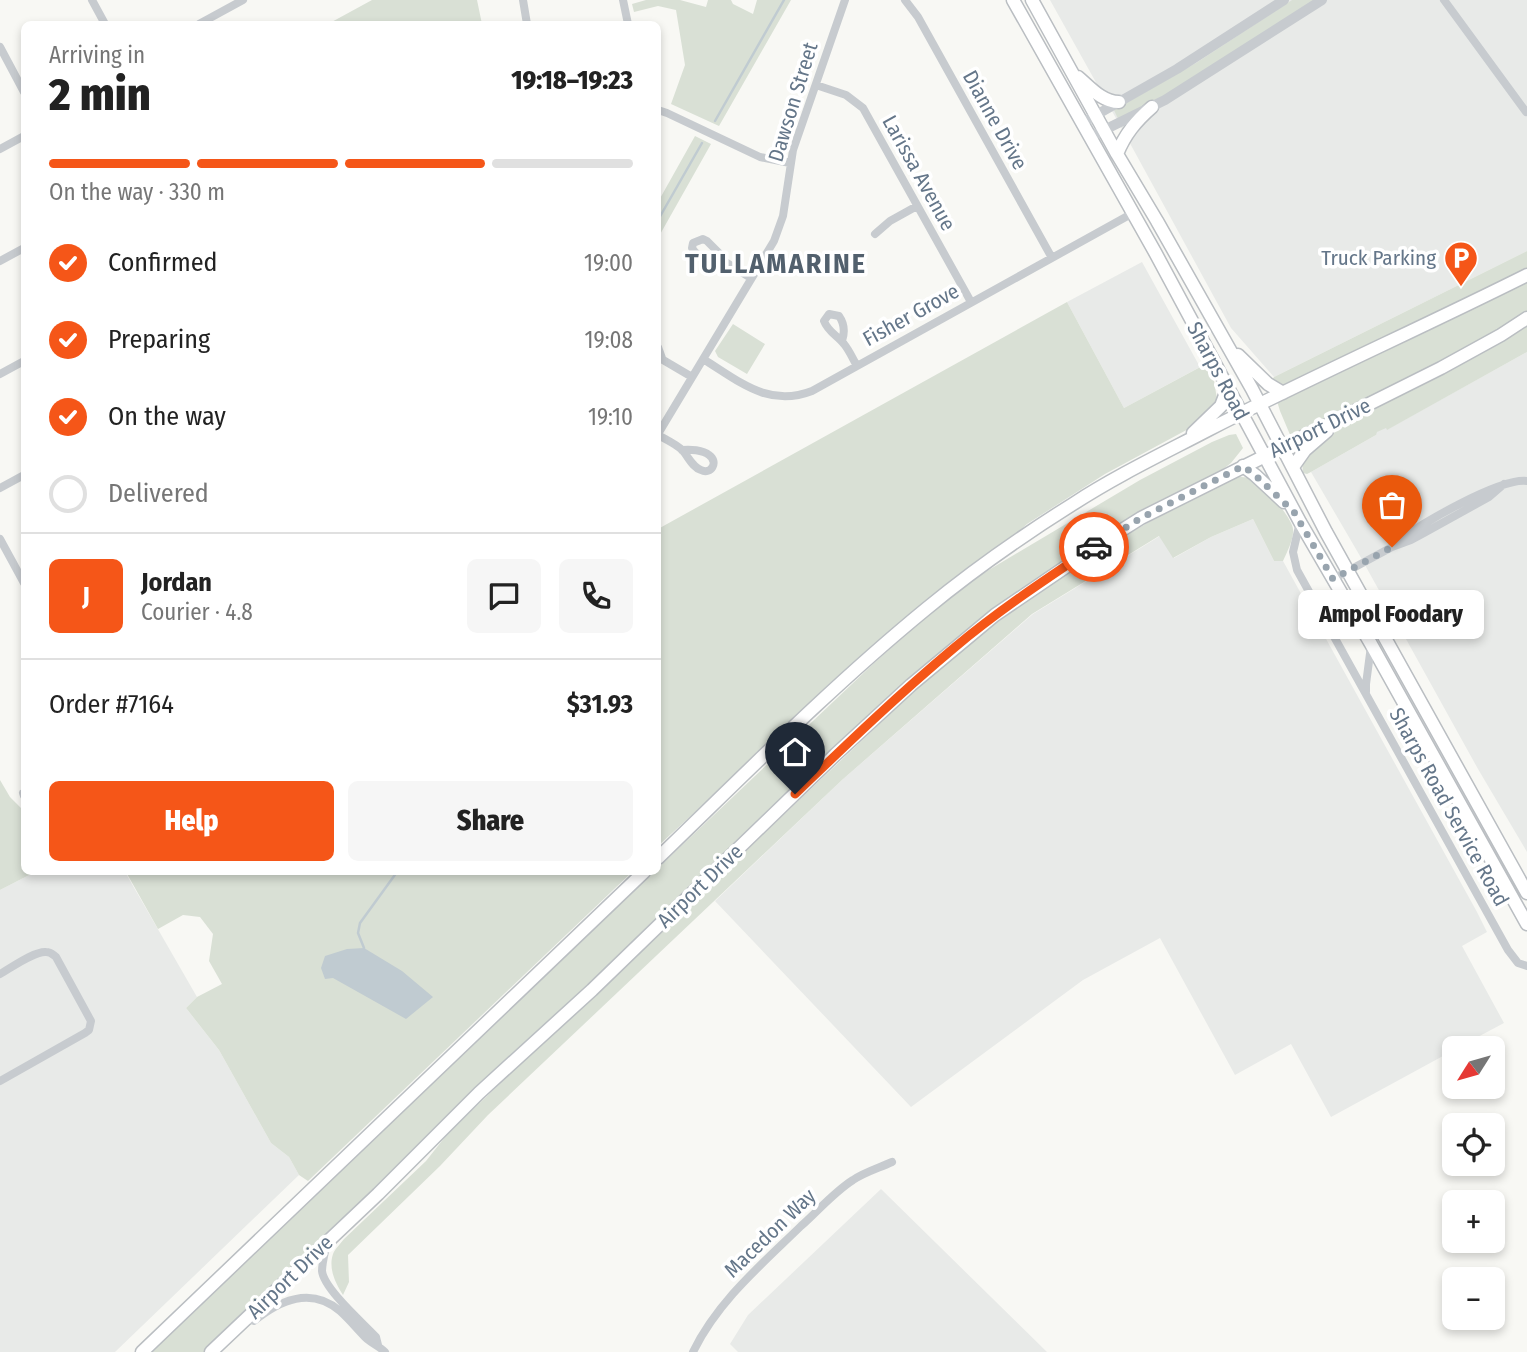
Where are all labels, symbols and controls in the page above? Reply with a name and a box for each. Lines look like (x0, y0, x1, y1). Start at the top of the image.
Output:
street label: Dawson Street (763, 39, 824, 165)
text: Arriving in (49, 41, 145, 69)
text: 19:18–19:23 (511, 65, 633, 96)
street label: Dianne Drive (957, 66, 1033, 174)
text: 2 min (49, 67, 151, 122)
street label: Larissa Avenue (877, 111, 961, 235)
text: On the way · 330 m (49, 178, 225, 206)
parking icon: Truck Parking (1442, 239, 1480, 288)
icon: check (49, 244, 87, 282)
place label: Truck Parking (1321, 245, 1436, 271)
text: Confirmed (108, 247, 218, 278)
district label: TULLAMARINE (685, 247, 867, 280)
text: 19:00 (584, 249, 633, 277)
street label: Fisher Grove (858, 278, 964, 352)
street label: Sharps Road (1181, 317, 1255, 425)
icon: check (49, 321, 87, 359)
text: Preparing (108, 324, 210, 355)
text: 19:08 (584, 326, 633, 354)
street label: Airport Drive (1265, 392, 1375, 464)
icon: check (49, 398, 87, 436)
text: On the way (108, 401, 226, 432)
text: 19:10 (588, 403, 633, 431)
pin (1362, 475, 1422, 547)
text: Delivered (108, 478, 209, 509)
icon: bag (1373, 486, 1411, 524)
courier (1059, 512, 1129, 582)
icon: car (1075, 528, 1113, 566)
button: chat (467, 559, 541, 633)
button: phone (559, 559, 633, 633)
text: Jordan (141, 567, 212, 598)
text: J (82, 581, 90, 612)
callout: Ampol Foodary (1299, 589, 1485, 638)
text: Courier · 4.8 (141, 598, 253, 626)
text: Ampol Foodary (1319, 600, 1463, 628)
text: Order #7164 (49, 689, 174, 720)
text: $31.93 (567, 689, 633, 720)
street label: Sharps Road Service Road (1384, 703, 1514, 911)
pin (765, 722, 825, 794)
icon: home (776, 733, 814, 771)
button: Help (49, 781, 334, 861)
button: Share (348, 781, 633, 861)
street label: Airport Drive (652, 839, 748, 933)
north arrow (1442, 1036, 1505, 1099)
map controls (1442, 1036, 1505, 1330)
button: locate (1442, 1113, 1505, 1176)
street label: Macedon Way (719, 1183, 822, 1283)
button: + (1442, 1190, 1505, 1253)
street label: Airport Drive (242, 1230, 338, 1324)
button: − (1442, 1267, 1505, 1330)

